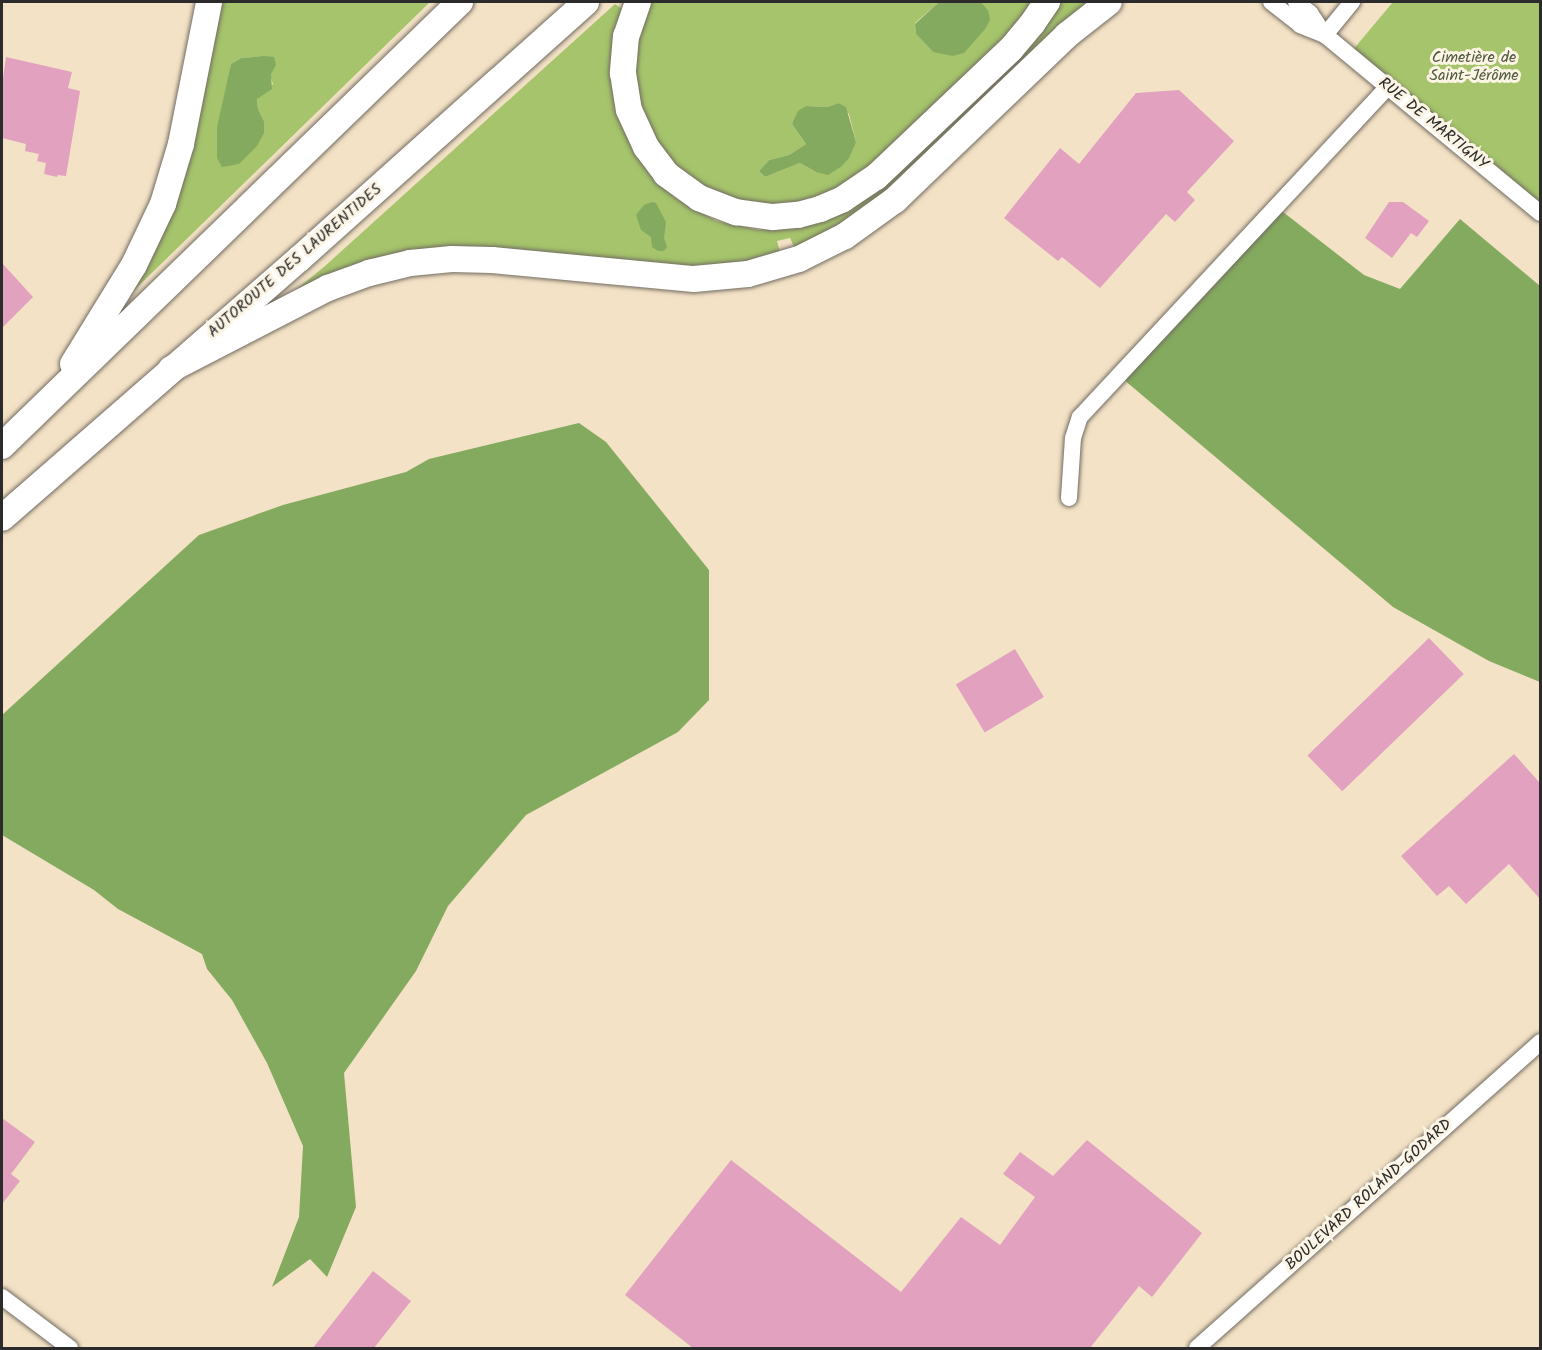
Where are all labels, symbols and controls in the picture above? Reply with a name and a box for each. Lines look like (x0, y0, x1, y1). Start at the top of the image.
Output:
park label: Cimetière de Saint-Jérôme (1430, 48, 1518, 86)
street label: RUE DE MARTIGNY (1374, 74, 1492, 174)
street label: AUTOROUTE DES LAURENTIDES (204, 180, 386, 342)
street label: BOULEVARD ROLAND-GODARD (1282, 1115, 1456, 1275)

